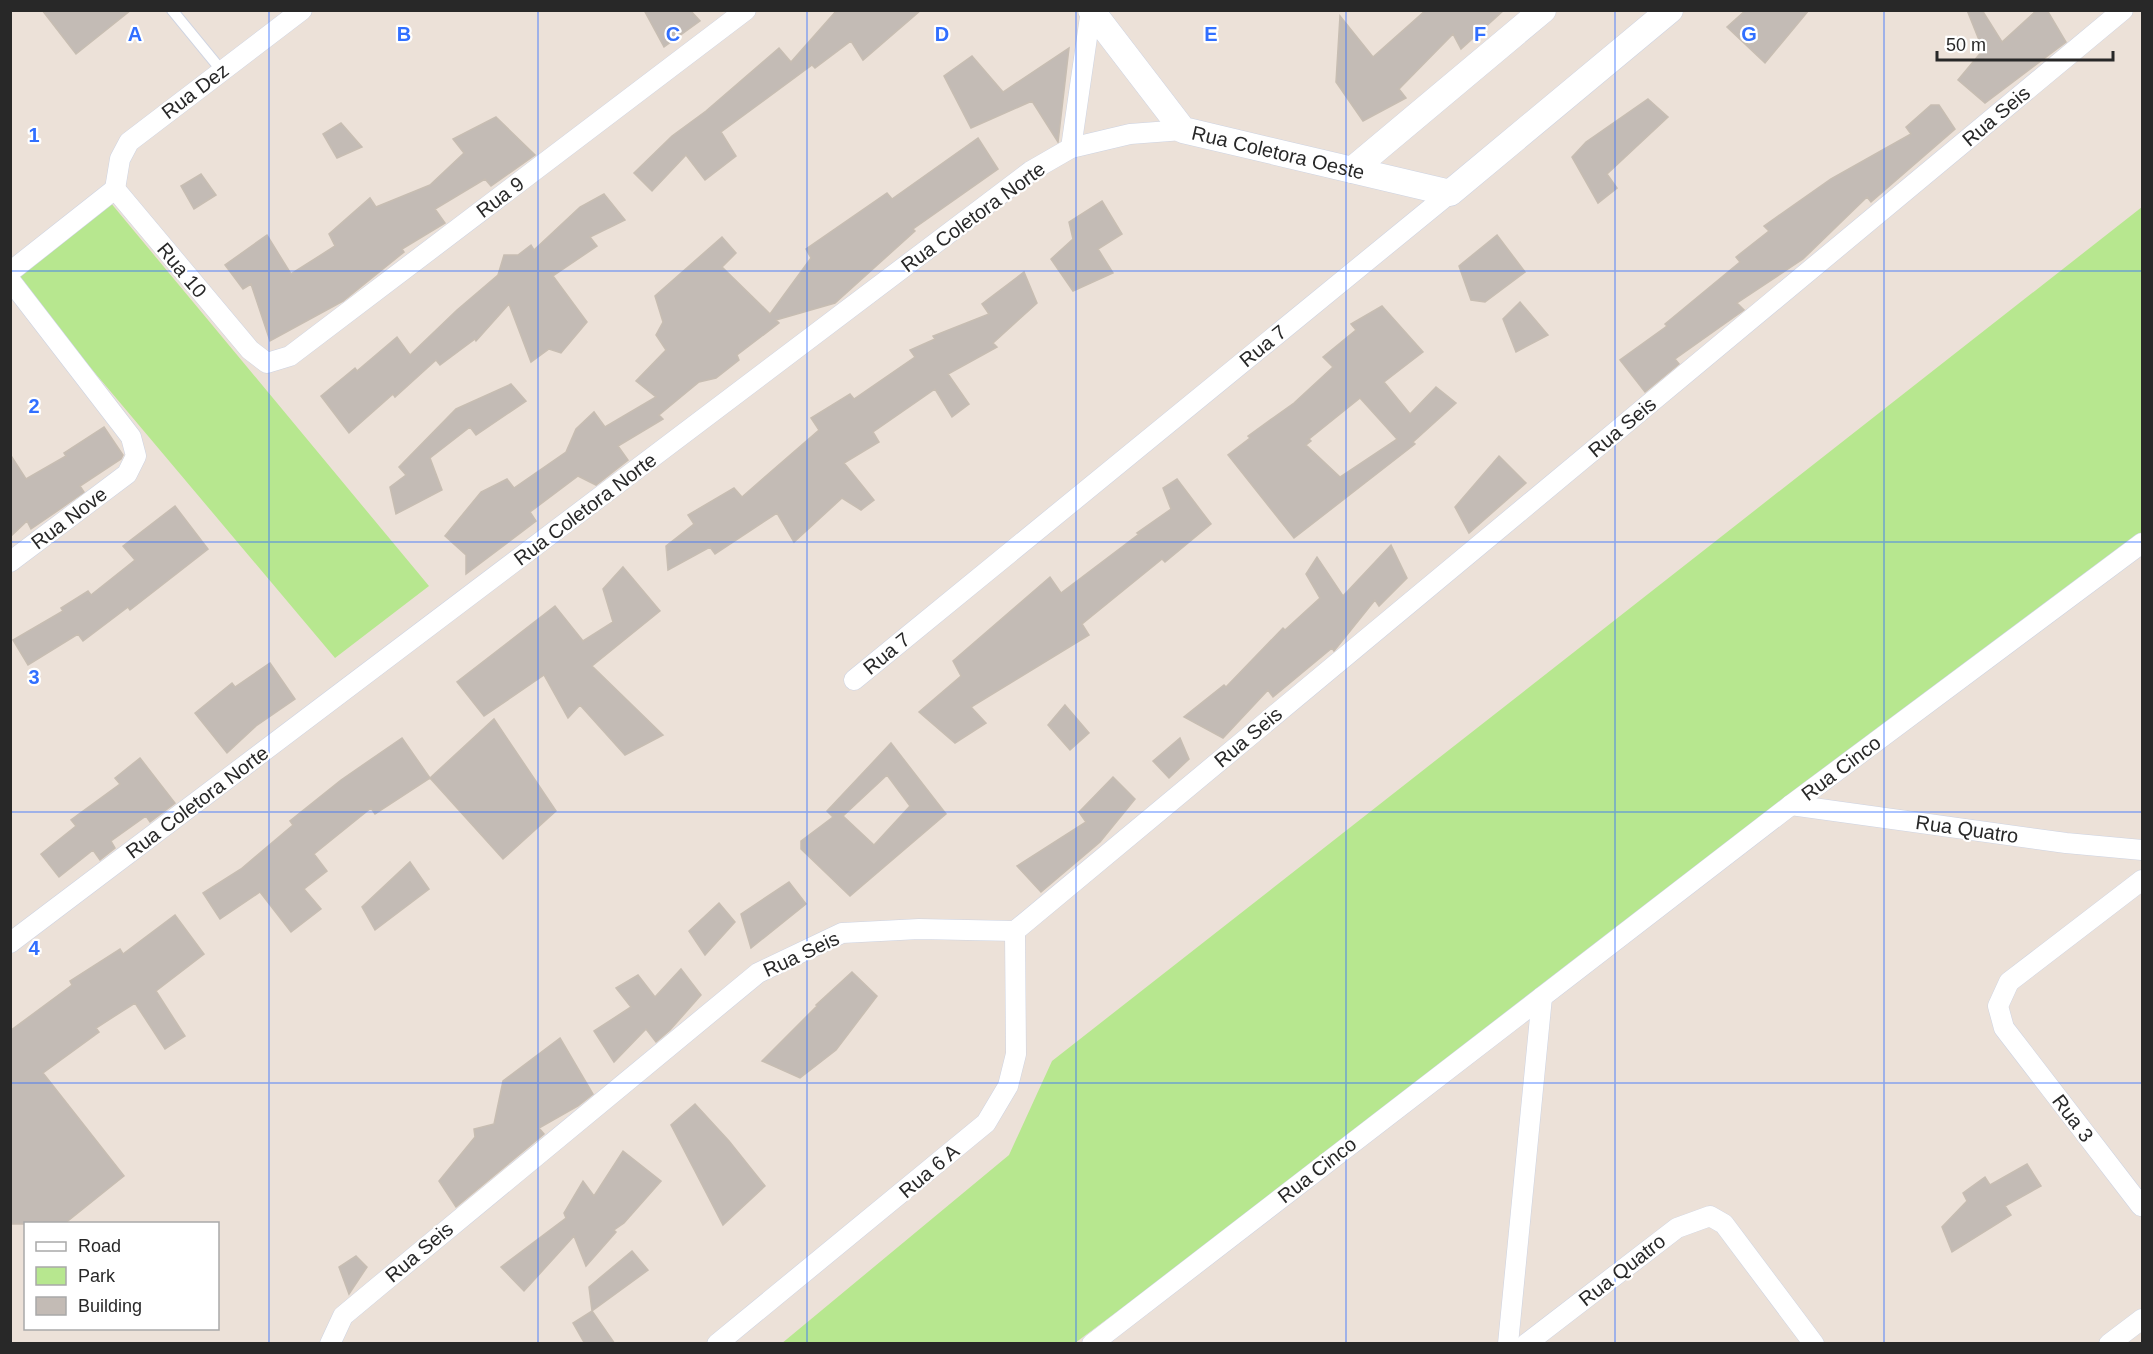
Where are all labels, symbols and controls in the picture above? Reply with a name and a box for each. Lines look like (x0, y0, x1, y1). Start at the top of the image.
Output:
text: A (128, 23, 142, 45)
text: B (397, 23, 411, 45)
text: C (666, 23, 680, 45)
text: D (935, 23, 949, 45)
text: E (1204, 23, 1218, 45)
text: F (1474, 23, 1486, 45)
text: G (1741, 23, 1757, 45)
scale bar (1937, 24, 2112, 62)
text: 50 m (1946, 35, 1986, 55)
street label: Rua Dez (157, 59, 233, 123)
street label: Rua Seis (1958, 81, 2034, 151)
street label: Rua Coletora Oeste (1190, 121, 1367, 183)
text: 1 (28, 124, 40, 146)
street label: Rua Coletora Norte (897, 157, 1049, 277)
street label: Rua 9 (472, 172, 528, 222)
street label: Rua 10 (153, 238, 211, 302)
street label: Rua 7 (1235, 321, 1290, 371)
street label: Rua Seis (1584, 392, 1660, 462)
text: 2 (28, 395, 40, 417)
street label: Rua Coletora Norte (510, 448, 660, 570)
street label: Rua Nove (27, 482, 111, 554)
street label: Rua 7 (859, 628, 914, 679)
text: 3 (28, 666, 40, 688)
street label: Rua Seis (1210, 702, 1286, 772)
street label: Rua Cinco (1797, 731, 1885, 805)
street label: Rua Coletora Norte (122, 741, 272, 863)
street label: Rua Quatro (1914, 811, 2020, 847)
street label: Rua Seis (760, 927, 842, 981)
text: 4 (28, 937, 40, 959)
street label: Rua 3 (2048, 1090, 2098, 1146)
street label: Rua Cinco (1273, 1133, 1361, 1207)
street label: Rua 6 A (895, 1139, 964, 1202)
street label: Rua Seis (381, 1217, 457, 1287)
legend (24, 1222, 219, 1330)
street label: Rua Quatro (1574, 1230, 1670, 1310)
text: Road (78, 1236, 121, 1256)
text: Park (78, 1266, 116, 1286)
text: Building (78, 1296, 142, 1316)

